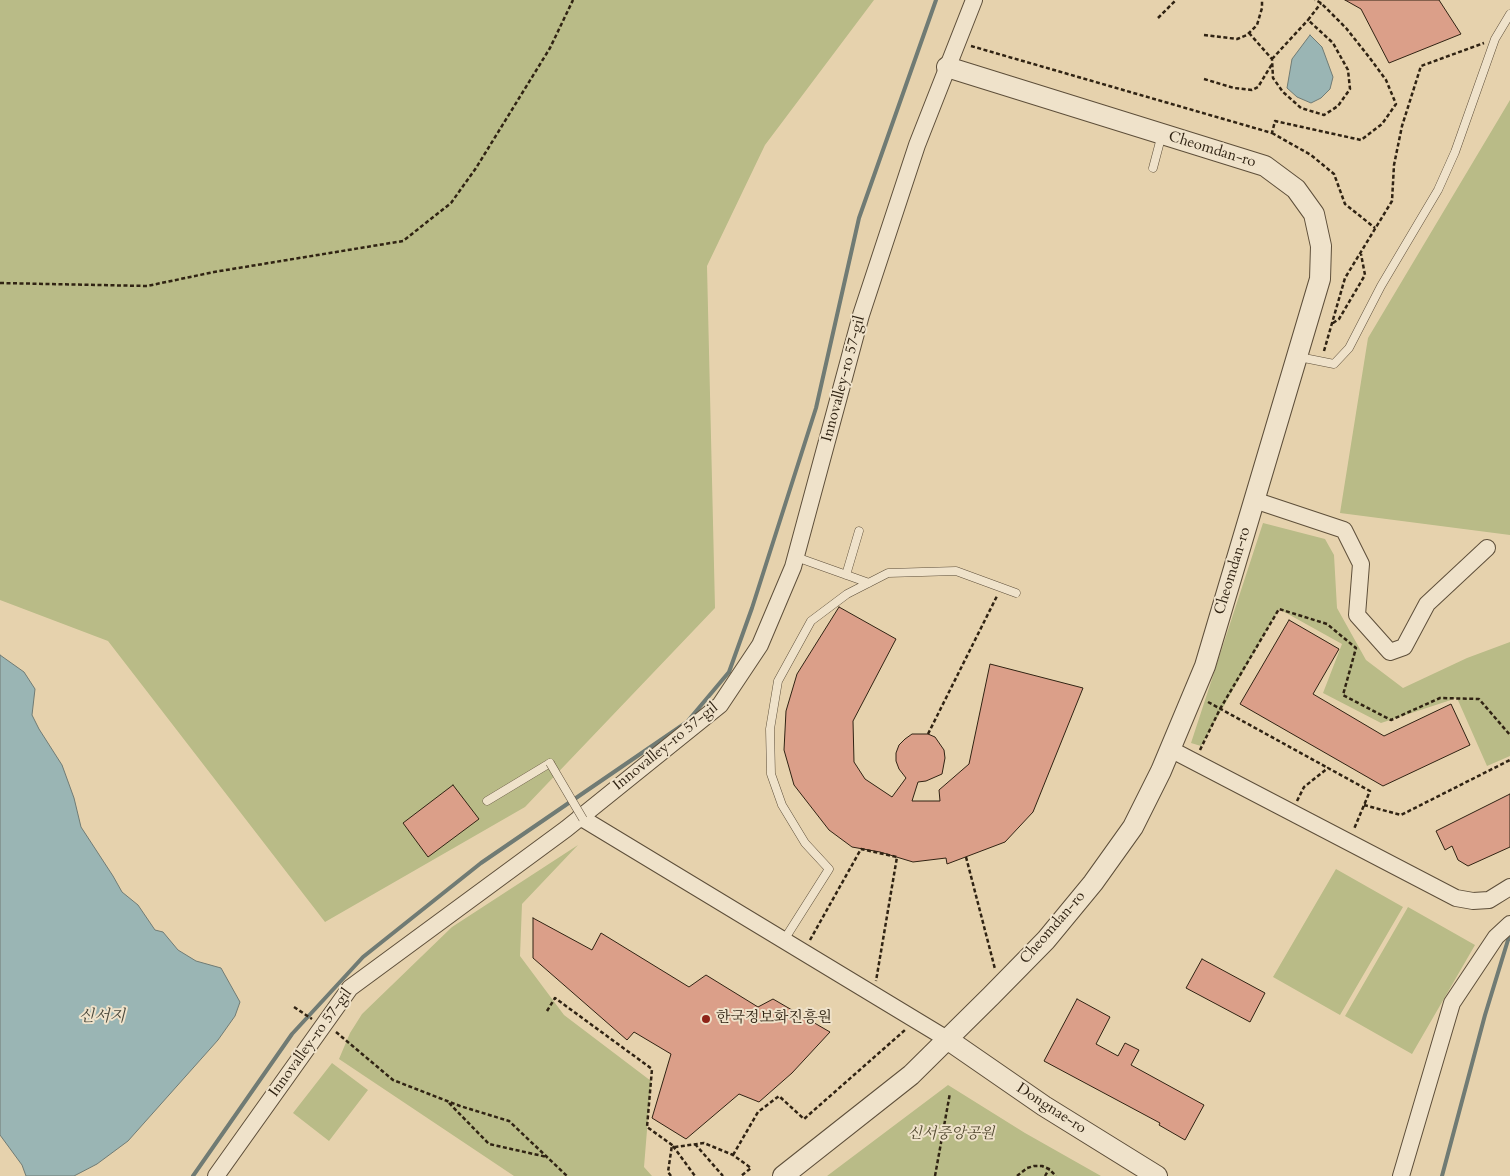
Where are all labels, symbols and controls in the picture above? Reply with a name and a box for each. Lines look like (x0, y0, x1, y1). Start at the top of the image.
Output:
street label: Cheomdan-ro (1166, 128, 1258, 172)
street label: Innovalley-ro 57-gil (819, 314, 869, 444)
street label: Cheomdan-ro (1211, 525, 1255, 617)
street label: Innovalley-ro 57-gil (610, 699, 722, 795)
street label: Cheomdan-ro (1016, 888, 1090, 968)
street label: Innovalley-ro 57-gil (266, 985, 356, 1101)
water label: 신서지 (79, 1007, 125, 1027)
place label: 한국정보화진흥원 (716, 1010, 832, 1028)
marker: 한국정보화진흥원 (700, 1013, 712, 1025)
street label: Dongnae-ro (1013, 1080, 1089, 1138)
park label: 신서중앙공원 (908, 1126, 994, 1144)

